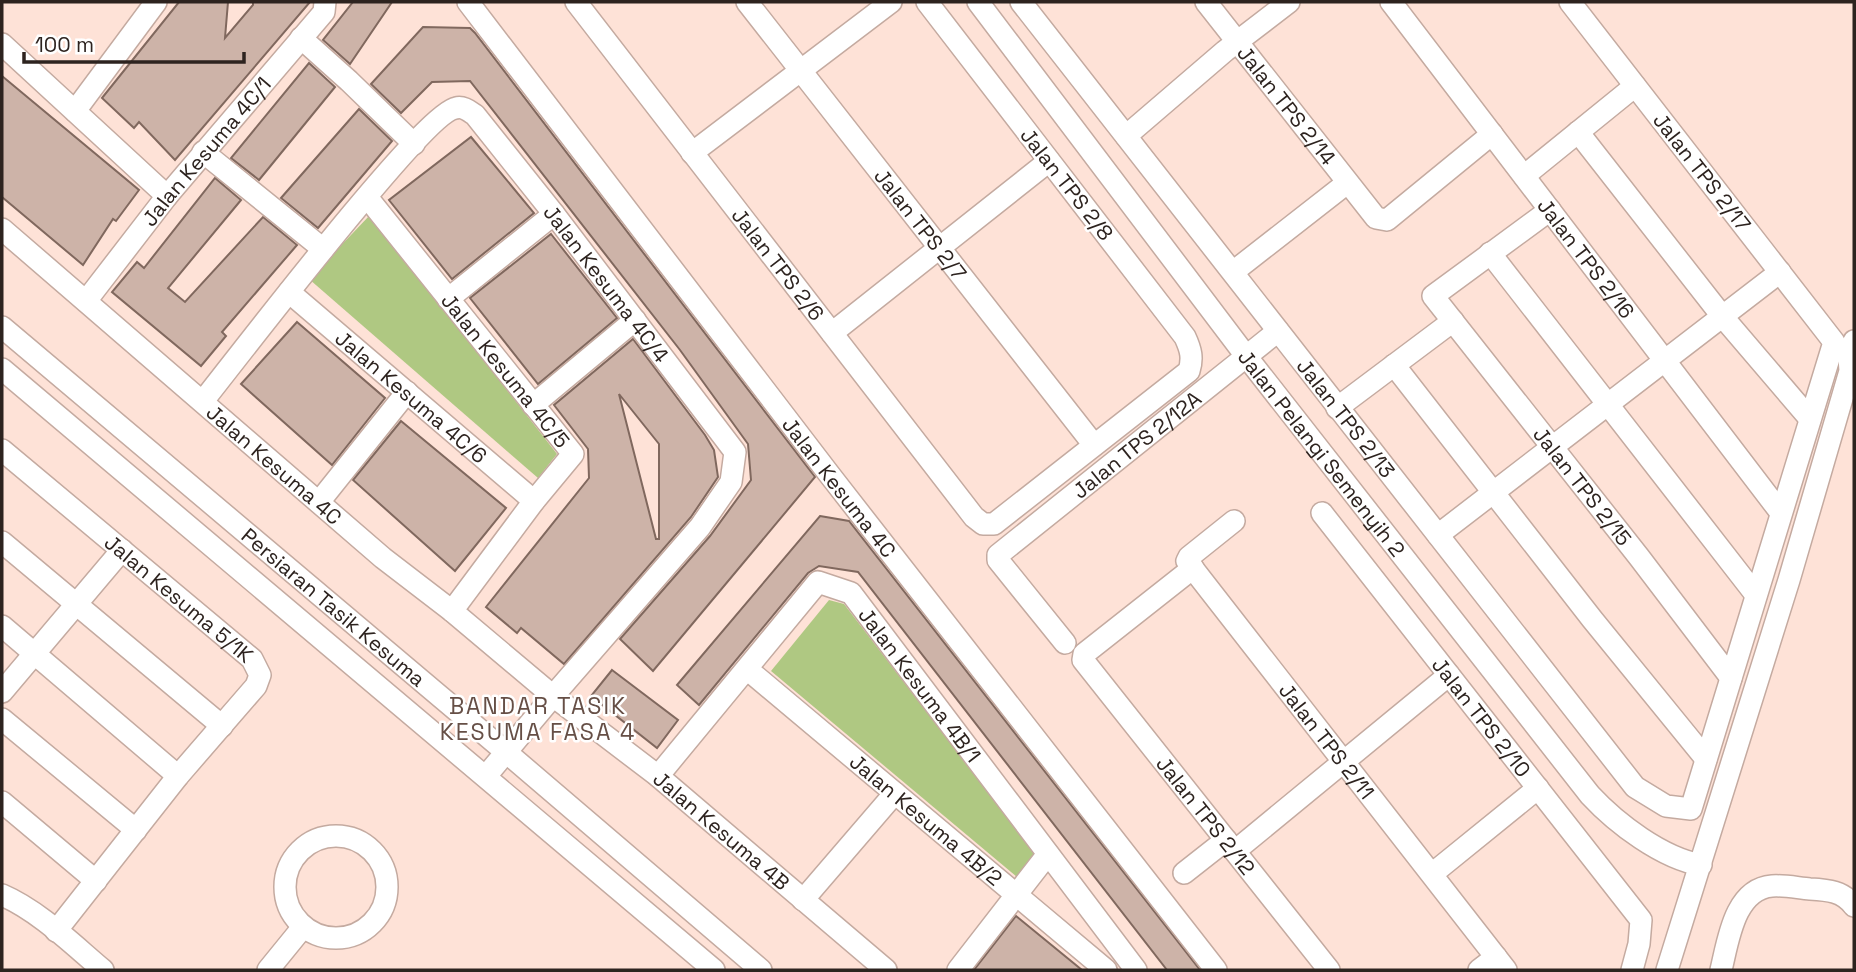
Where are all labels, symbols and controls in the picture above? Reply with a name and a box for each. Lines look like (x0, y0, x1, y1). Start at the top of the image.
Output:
scale bar (24, 21, 245, 65)
text: 100 m (35, 31, 94, 58)
street label: Jalan TPS 2/14 (1232, 40, 1342, 170)
street label: Jalan Kesuma 4C/1 (135, 71, 277, 231)
street label: Jalan TPS 2/17 (1647, 107, 1757, 237)
street label: Jalan TPS 2/8 (1015, 122, 1119, 246)
street label: Jalan TPS 2/7 (869, 163, 973, 285)
street label: Jalan TPS 2/16 (1532, 192, 1641, 324)
street label: Jalan Kesuma 4C/4 (538, 199, 675, 368)
street label: Jalan TPS 2/6 (726, 202, 831, 326)
street label: Jalan Kesuma 4C/5 (436, 287, 576, 453)
street label: Jalan Kesuma 4C/6 (330, 324, 493, 469)
street label: Jalan Pelangi Semenyih 2 (1232, 344, 1411, 562)
street label: Jalan TPS 2/13 (1291, 353, 1401, 483)
street label: Jalan TPS 2/12A (1067, 385, 1206, 504)
street label: Jalan Kesuma 4C (201, 398, 348, 530)
street label: Jalan Kesuma 4C (777, 411, 902, 563)
street label: Jalan TPS 2/15 (1528, 421, 1638, 551)
street label: Persiaran Tasik Kesuma (236, 522, 431, 692)
street label: Jalan Kesuma 5/1K (99, 528, 259, 668)
street label: Jalan Kesuma 4B/1 (853, 602, 987, 767)
street label: Jalan TPS 2/10 (1426, 651, 1537, 782)
street label: Jalan TPS 2/11 (1273, 677, 1381, 804)
district label: BANDAR TASIK KESUMA FASA 4 (440, 691, 636, 747)
street label: Jalan Kesuma 4B/2 (844, 748, 1008, 891)
street label: Jalan TPS 2/12 (1151, 750, 1262, 880)
street label: Jalan Kesuma 4B (648, 765, 795, 896)

